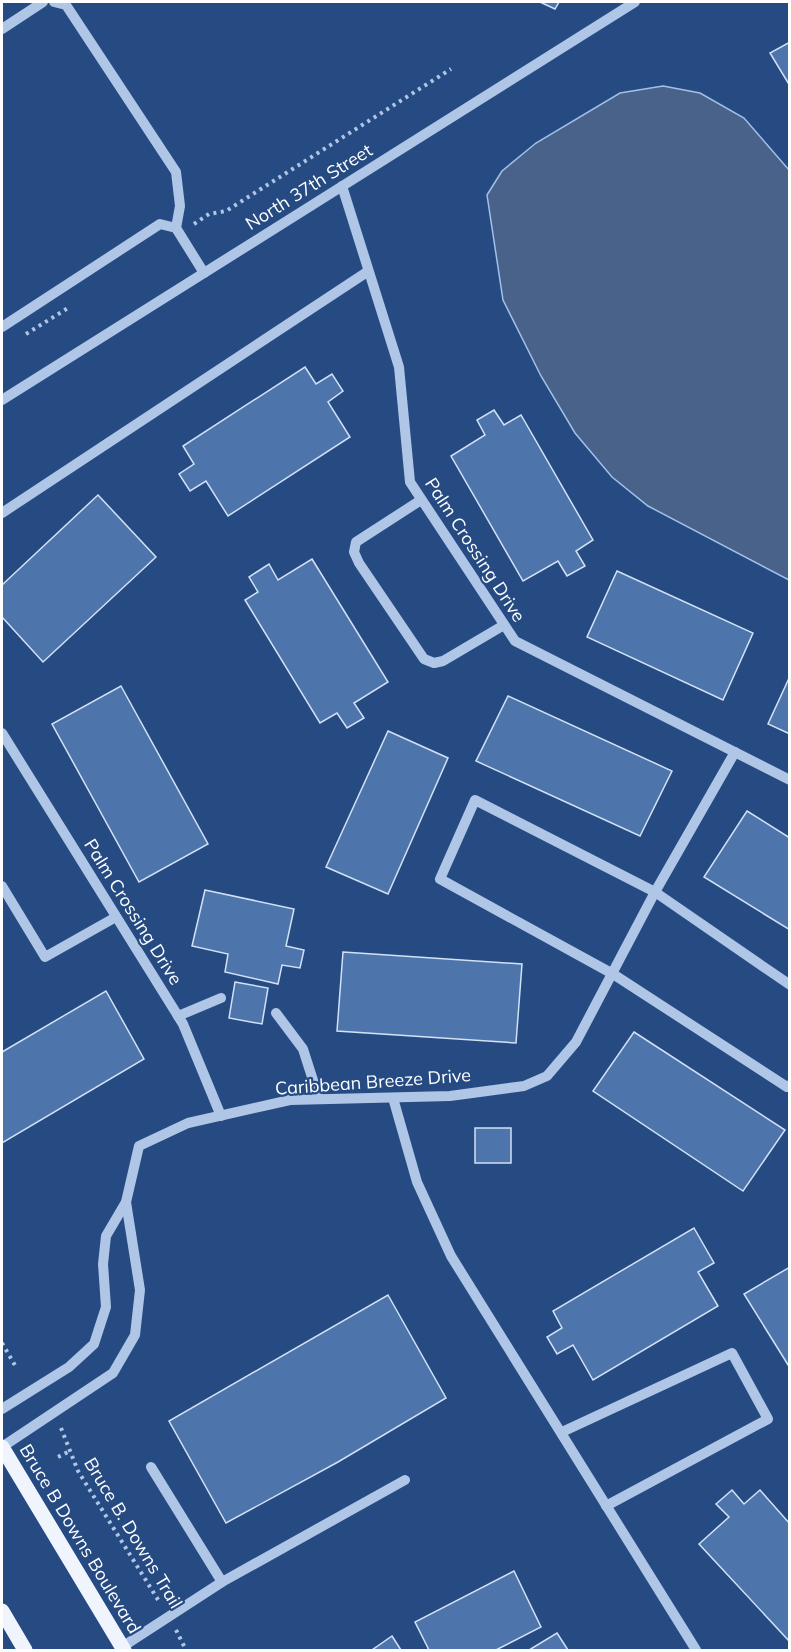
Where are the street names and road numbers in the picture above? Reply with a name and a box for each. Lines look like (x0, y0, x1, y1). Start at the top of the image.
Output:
street label: North 37th Street (241, 138, 376, 235)
street label: Palm Crossing Drive (420, 473, 531, 626)
street label: Palm Crossing Drive (79, 835, 188, 989)
street label: Caribbean Breeze Drive (274, 1063, 472, 1100)
street label: Bruce B Downs Boulevard (15, 1440, 146, 1638)
street label: Bruce B. Downs Trail (79, 1453, 188, 1612)

